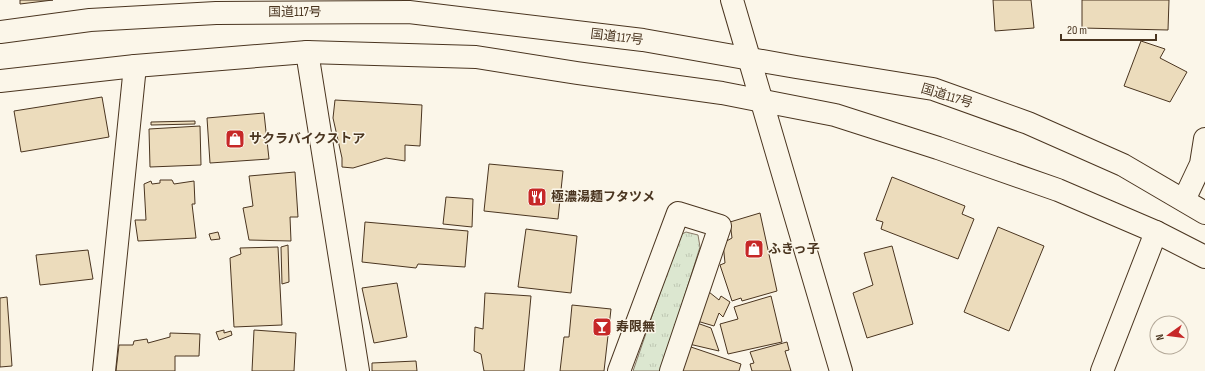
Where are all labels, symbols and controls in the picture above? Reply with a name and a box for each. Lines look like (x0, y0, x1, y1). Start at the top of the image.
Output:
street label: 国道117号 (268, 4, 322, 20)
scale bar (1061, 16, 1156, 42)
text: 20 m (1067, 23, 1087, 38)
street label: 国道117号 (590, 26, 644, 48)
street label: 国道117号 (919, 81, 975, 111)
shop icon: サクラバイクストア (224, 128, 246, 150)
place label: サクラバイクストア (249, 131, 365, 147)
restaurant icon: 極濃湯麺フタツメ (526, 186, 548, 208)
place label: 極濃湯麺フタツメ (551, 189, 655, 205)
shop icon: ふきっ子 (743, 238, 765, 260)
place label: ふきっ子 (768, 241, 819, 257)
north arrow (1149, 315, 1189, 355)
bar icon: 寿限無 (591, 316, 613, 338)
place label: 寿限無 (616, 319, 655, 335)
text: N (1153, 333, 1167, 342)

